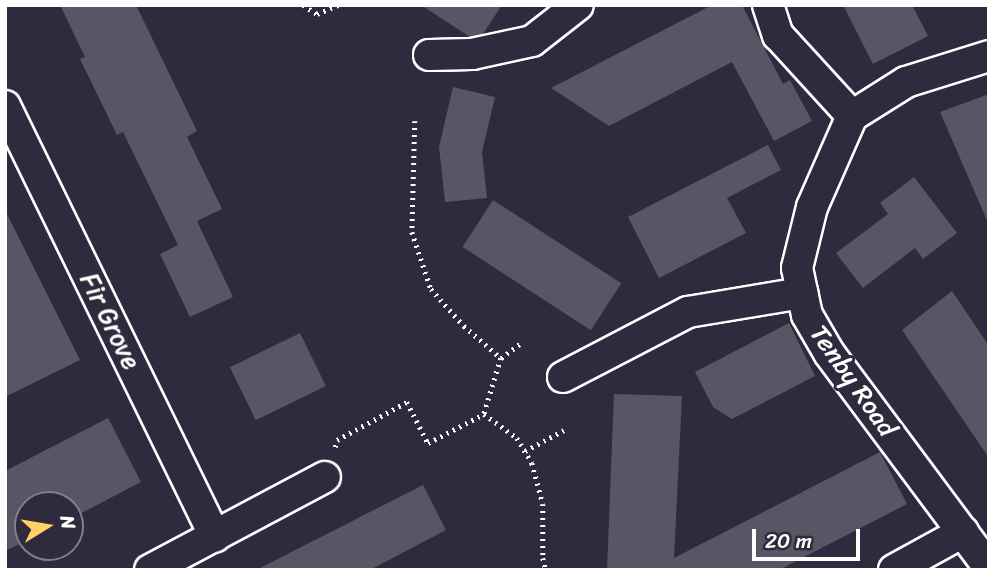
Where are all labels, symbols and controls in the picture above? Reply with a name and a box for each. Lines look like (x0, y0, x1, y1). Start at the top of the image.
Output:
street label: Fir Grove (73, 267, 147, 375)
street label: Tenby Road (803, 319, 903, 443)
north arrow (14, 491, 84, 561)
text: N (51, 513, 86, 532)
scale bar (756, 516, 864, 560)
text: 20 m (765, 522, 812, 560)

